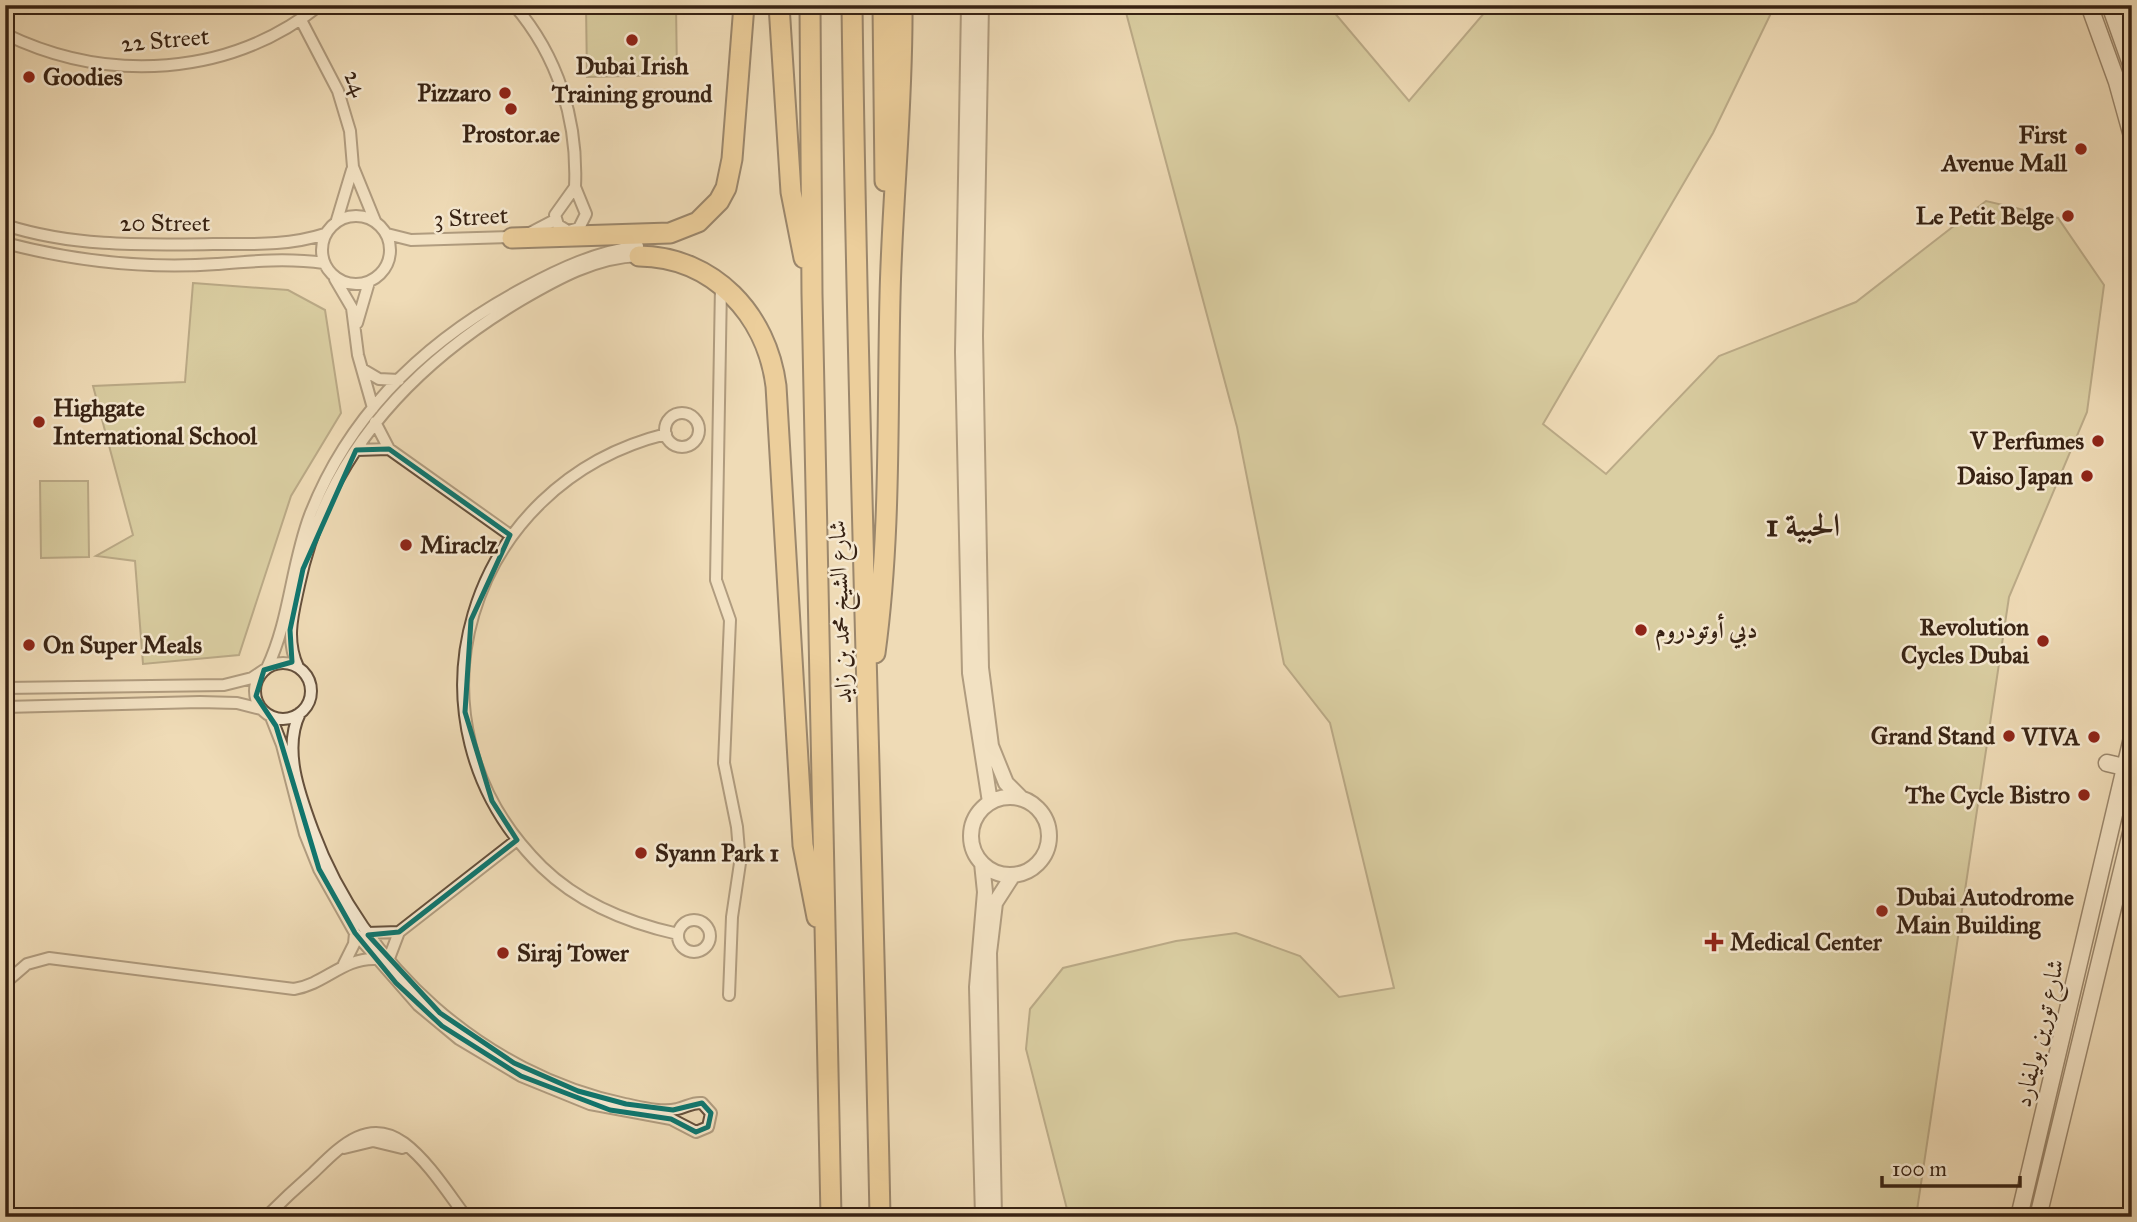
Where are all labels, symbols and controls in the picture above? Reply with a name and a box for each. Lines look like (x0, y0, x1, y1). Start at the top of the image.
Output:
street label: 22 Street (120, 21, 211, 59)
marker: Dubai Irish Training ground (624, 32, 640, 48)
place label: Dubai Irish Training ground (551, 51, 713, 109)
place label: Goodies (43, 62, 123, 92)
street label: 24 (337, 66, 375, 101)
marker: Goodies (21, 69, 37, 85)
place label: Pizzaro (417, 78, 491, 108)
marker: Pizzaro (497, 85, 513, 101)
marker: Prostor.ae (503, 101, 519, 117)
place label: Prostor.ae (462, 119, 560, 149)
place label: First Avenue Mall (1940, 120, 2068, 178)
marker: First Avenue Mall (2073, 141, 2089, 157)
street label: 3 Street (433, 200, 509, 234)
place label: Le Petit Belge (1916, 201, 2054, 231)
street label: 20 Street (120, 208, 211, 238)
marker: Le Petit Belge (2060, 208, 2076, 224)
place label: Highgate International School (53, 393, 257, 451)
marker: Highgate International School (31, 414, 47, 430)
place label: V Perfumes (1969, 426, 2084, 456)
marker: V Perfumes (2090, 433, 2106, 449)
place label: Daiso Japan (1957, 461, 2073, 491)
marker: Daiso Japan (2079, 468, 2095, 484)
district label: الحبية 1 (1766, 506, 1840, 545)
street label: شارع الشيخ محمد بن زايد (822, 519, 864, 704)
place label: Miraclz (420, 530, 499, 560)
marker: Miraclz (398, 537, 414, 553)
place label: Revolution Cycles Dubai (1901, 612, 2029, 670)
place label: دبي أوتودروم (1655, 613, 1757, 651)
marker: دبي أوتودروم (1633, 622, 1649, 638)
place label: On Super Meals (43, 630, 202, 660)
marker: Revolution Cycles Dubai (2035, 633, 2051, 649)
marker: On Super Meals (21, 637, 37, 653)
place label: Grand Stand (1871, 721, 1996, 751)
place label: VIVA (2021, 722, 2081, 752)
marker: Grand Stand (2001, 728, 2017, 744)
marker: VIVA (2086, 729, 2102, 745)
place label: The Cycle Bistro (1904, 780, 2070, 810)
marker: The Cycle Bistro (2076, 787, 2092, 803)
place label: Syann Park 1 (655, 838, 780, 868)
marker: Syann Park 1 (633, 845, 649, 861)
place label: Dubai Autodrome Main Building (1896, 882, 2074, 940)
marker: Dubai Autodrome Main Building (1874, 903, 1890, 919)
place label: Medical Center (1730, 927, 1883, 957)
marker: Medical Center (1704, 932, 1724, 952)
place label: Siraj Tower (517, 938, 630, 968)
marker: Siraj Tower (495, 945, 511, 961)
street label: شارع تورين بوليفارد (2007, 956, 2075, 1111)
scale bar (1882, 1145, 2020, 1189)
text: 100 m (1892, 1156, 1947, 1182)

